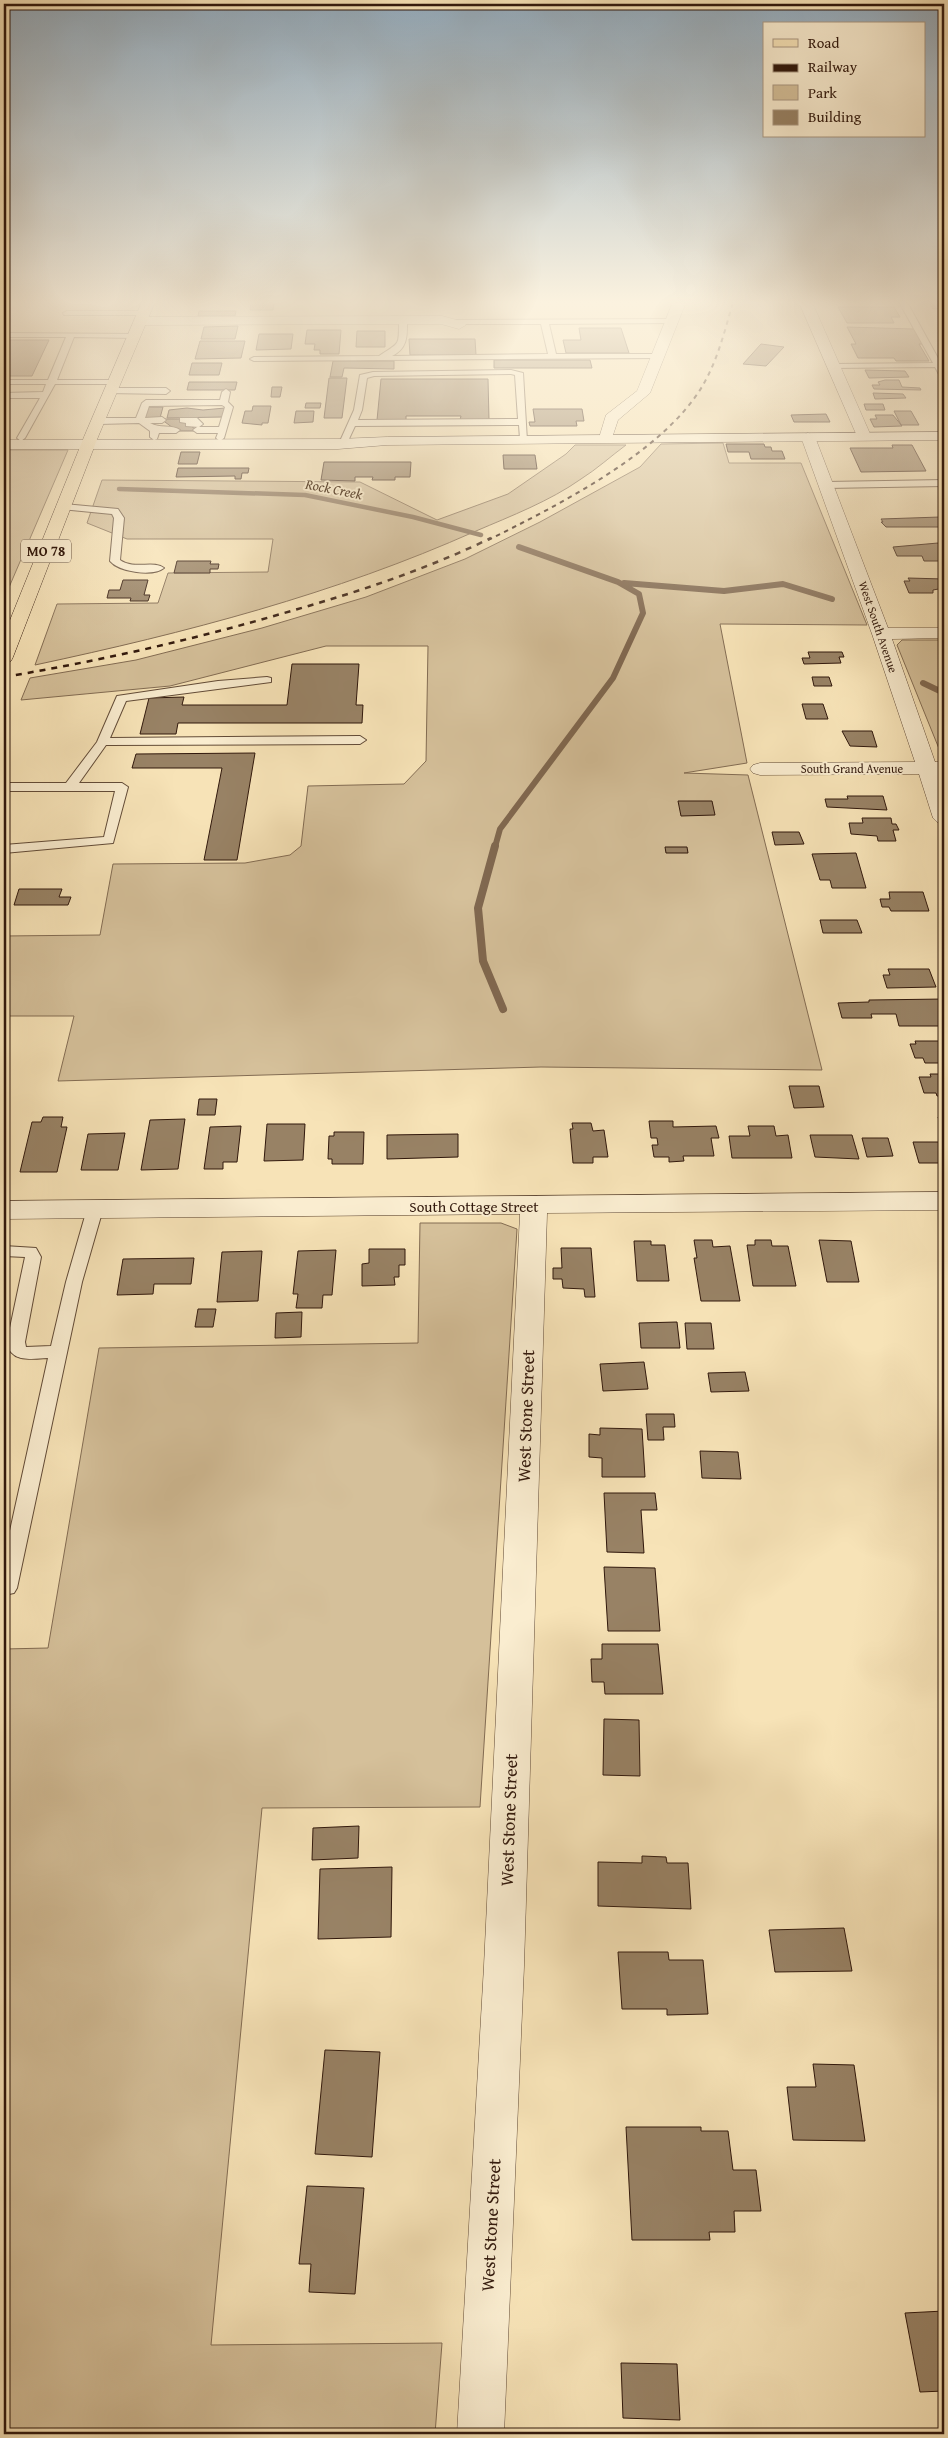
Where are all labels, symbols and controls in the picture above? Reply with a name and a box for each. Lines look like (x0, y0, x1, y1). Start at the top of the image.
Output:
legend (763, 22, 926, 138)
text: Road (808, 32, 839, 53)
text: Railway (808, 56, 858, 77)
text: Park (808, 82, 837, 103)
text: Building (808, 106, 862, 127)
water label: Rock Creek (303, 473, 365, 504)
road number: MO 78 (21, 540, 71, 562)
street label: West South Avenue (855, 579, 902, 675)
street label: South Grand Avenue (801, 760, 904, 777)
street label: South Cottage Street (409, 1196, 539, 1217)
street label: West Stone Street (510, 1348, 541, 1483)
street label: West Stone Street (493, 1752, 524, 1887)
street label: West Stone Street (474, 2157, 507, 2292)

